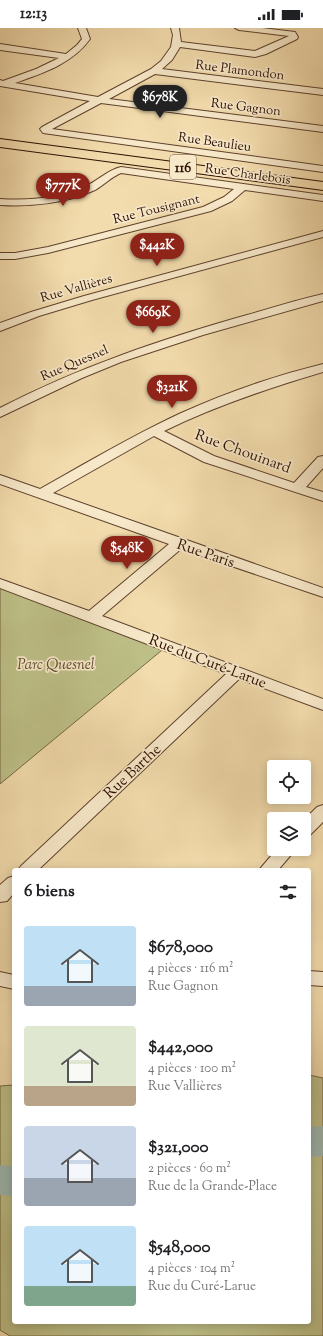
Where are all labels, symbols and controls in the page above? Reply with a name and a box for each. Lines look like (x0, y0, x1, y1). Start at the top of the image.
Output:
text: 12:13 (20, 4, 47, 25)
street label: Rue Plamondon (194, 57, 286, 85)
pin: $678K (132, 85, 188, 119)
text: $678K (142, 89, 178, 107)
street label: Rue Gagnon (210, 95, 282, 121)
street label: Rue Beaulieu (177, 129, 253, 157)
road number: 116 (170, 155, 196, 179)
street label: Rue Charlebois (204, 160, 292, 190)
pin: $777K (35, 173, 91, 207)
text: $777K (45, 177, 81, 195)
street label: Rue Tousignant (111, 190, 202, 229)
pin: $442K (129, 233, 185, 267)
text: $442K (139, 237, 175, 255)
street label: Rue Vallières (39, 270, 115, 308)
pin: $669K (125, 300, 181, 334)
text: $669K (135, 304, 171, 322)
street label: Rue Quesnel (38, 341, 112, 386)
pin: $321K (144, 375, 200, 409)
text: $321K (156, 379, 188, 397)
street label: Rue Chouinard (192, 425, 294, 480)
street label: Rue Paris (174, 535, 237, 574)
pin: $548K (99, 536, 155, 570)
text: $548K (110, 540, 144, 558)
street label: Rue du Curé-Larue (146, 630, 269, 695)
park label: Parc Quesnel (17, 655, 95, 676)
street label: Rue Barthe (100, 740, 166, 804)
map controls (267, 760, 311, 856)
button: locate (267, 760, 311, 804)
button: layers (267, 812, 311, 856)
text: 6 biens (24, 880, 75, 904)
icon: filters (277, 881, 299, 903)
text: $678,000 (148, 936, 213, 960)
icon: home (56, 942, 104, 990)
text: 4 pièces · 116 m² (148, 960, 233, 978)
text: Rue Gagnon (148, 978, 218, 996)
text: $442,000 (148, 1036, 213, 1060)
icon: home (56, 1042, 104, 1090)
text: 4 pièces · 100 m² (148, 1060, 236, 1078)
text: Rue Vallières (148, 1078, 222, 1096)
text: $321,000 (148, 1136, 208, 1160)
icon: home (56, 1142, 104, 1190)
text: 2 pièces · 60 m² (148, 1160, 231, 1178)
text: Rue de la Grande-Place (148, 1178, 277, 1196)
text: $548,000 (148, 1236, 211, 1260)
icon: home (56, 1242, 104, 1290)
text: 4 pièces · 104 m² (148, 1260, 235, 1278)
text: Rue du Curé-Larue (148, 1278, 256, 1296)

